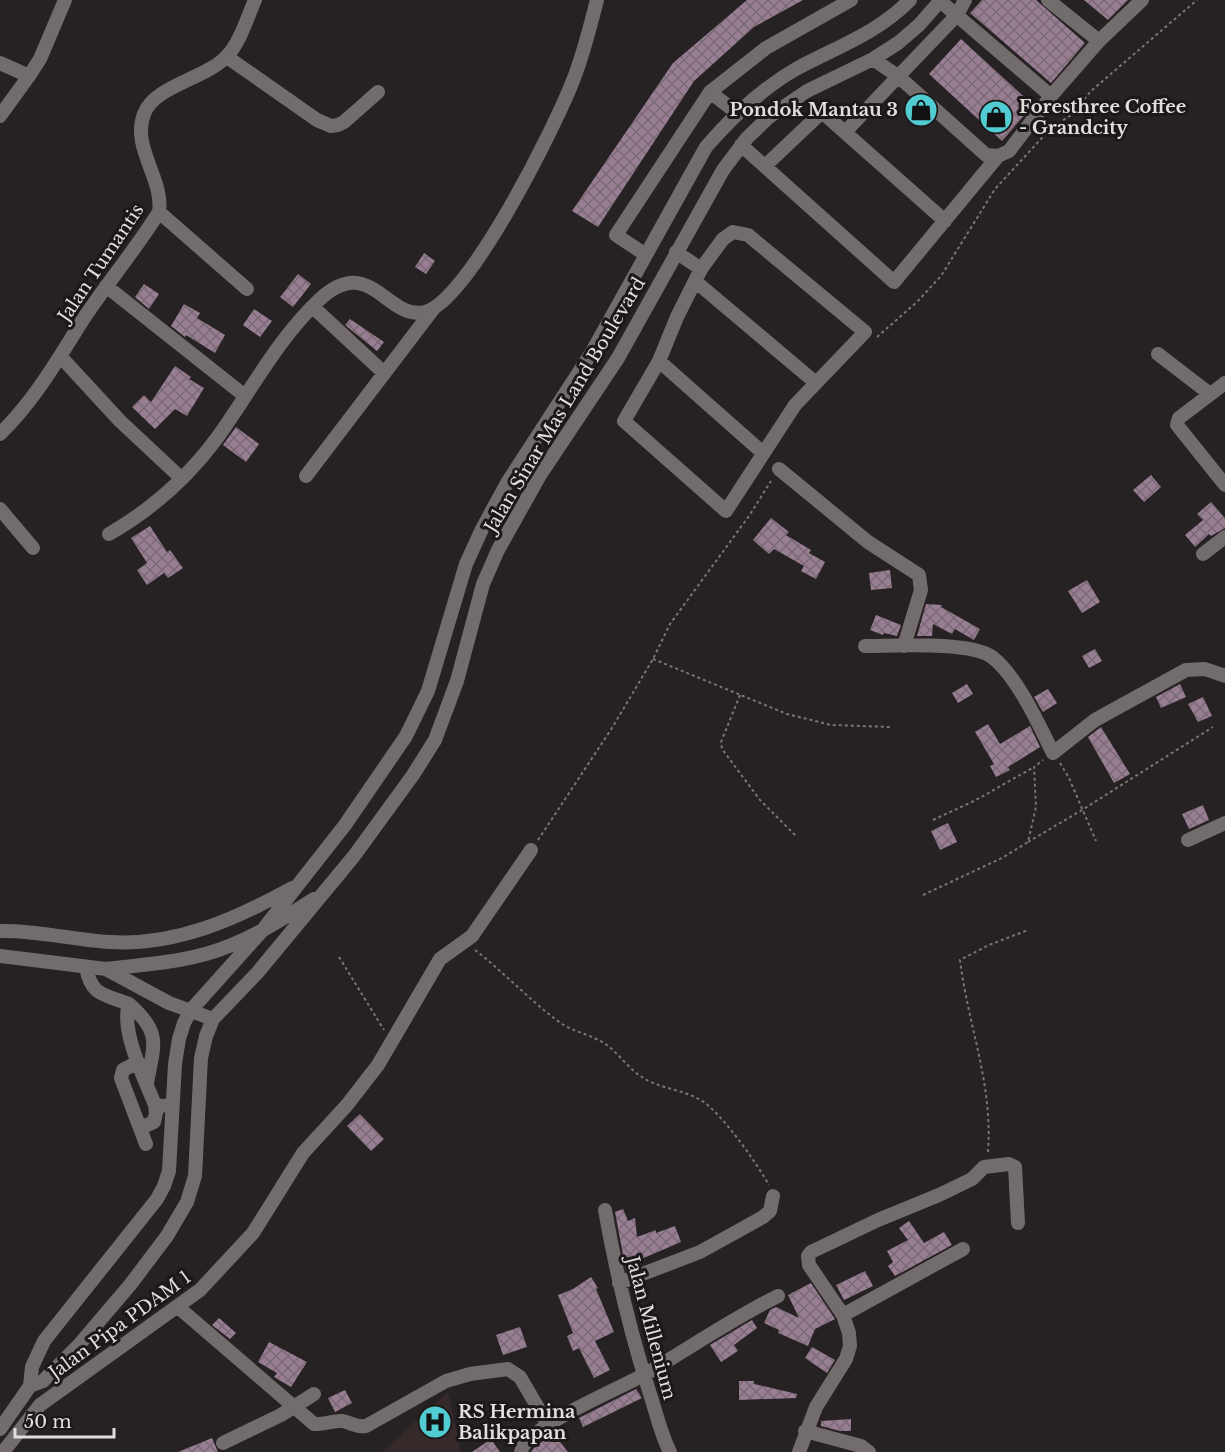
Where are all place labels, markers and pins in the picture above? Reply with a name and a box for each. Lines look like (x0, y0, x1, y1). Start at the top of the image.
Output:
shop icon: Pondok Mantau 3 (903, 92, 939, 128)
place label: Foresthree Coffee - Grandcity (1019, 96, 1186, 139)
place label: Pondok Mantau 3 (729, 99, 898, 121)
shop icon: Foresthree Coffee - Grandcity (978, 99, 1014, 135)
place label: RS Hermina Balikpapan (458, 1401, 576, 1444)
hospital icon: RS Hermina Balikpapan (417, 1404, 453, 1440)

